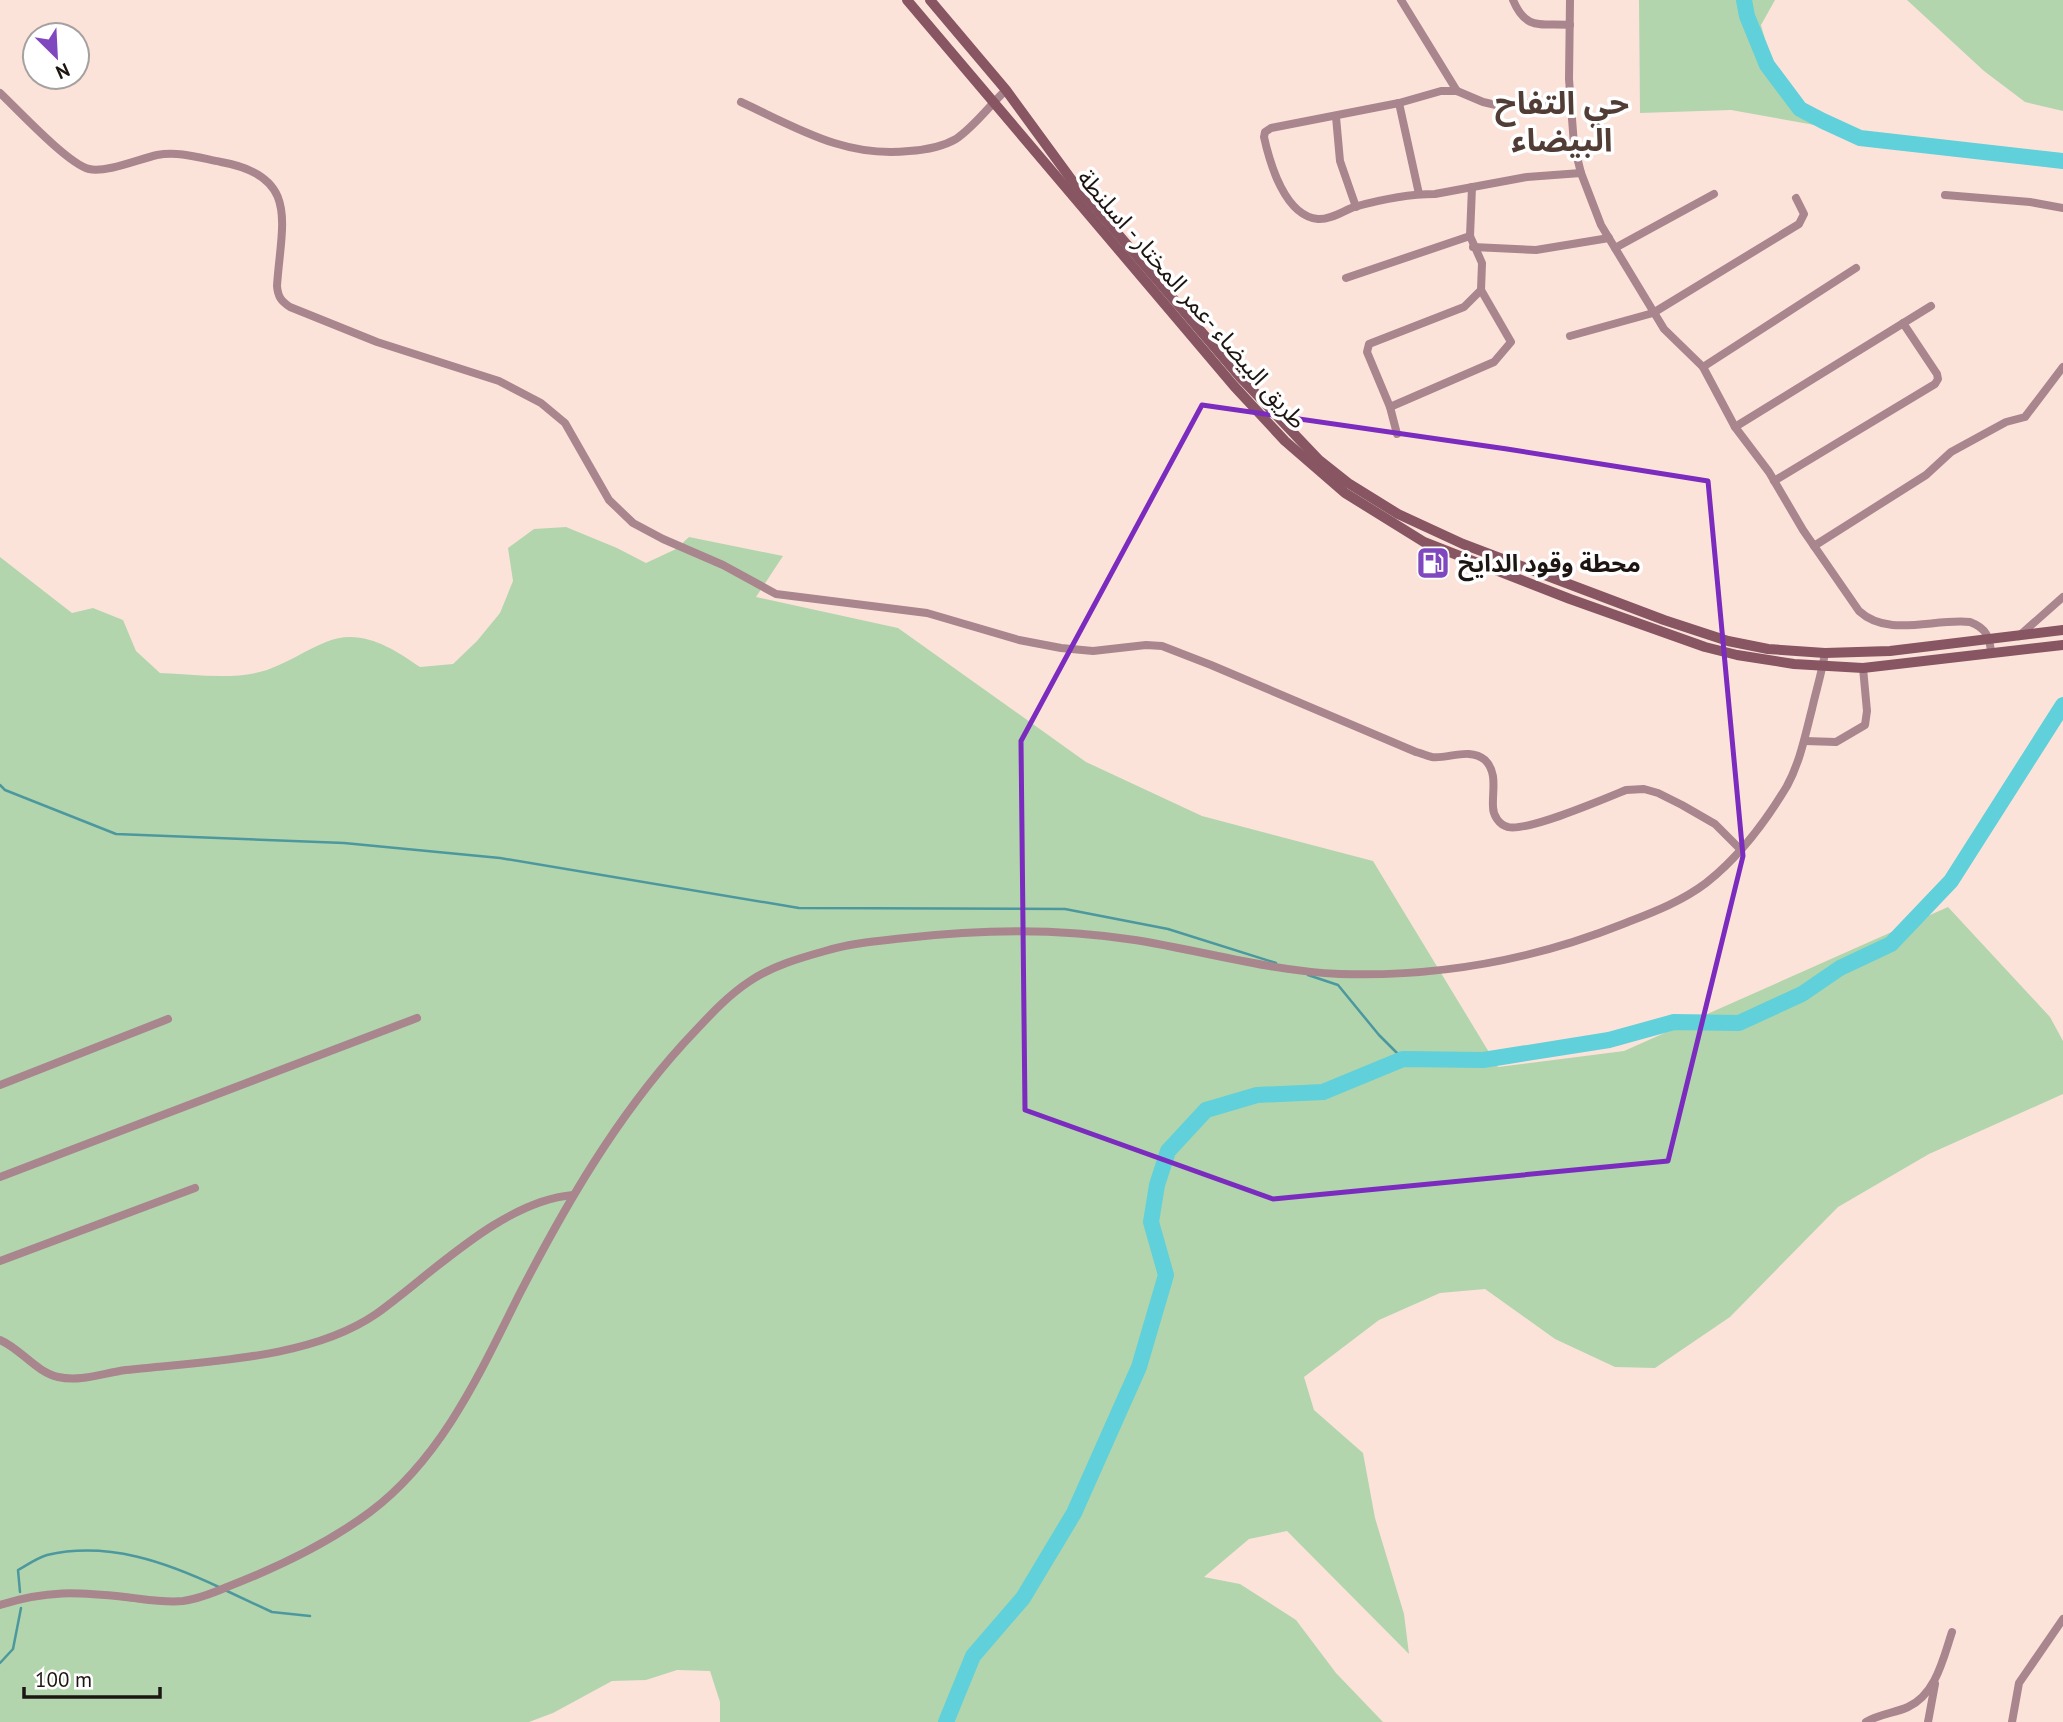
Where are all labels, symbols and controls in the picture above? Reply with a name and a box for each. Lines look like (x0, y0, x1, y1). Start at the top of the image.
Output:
north arrow (21, 21, 91, 91)
text: N (52, 58, 73, 85)
district label: حي التفاح البيضاء (1495, 81, 1629, 160)
street label: طريق البيضاء -عمر المختار - اسلنطة (1071, 163, 1313, 435)
fuel station icon: محطة وقود الدايخ (1414, 544, 1452, 582)
place label: محطة وقود الدايخ (1458, 548, 1641, 582)
scale bar (24, 1656, 161, 1700)
text: 100 m (35, 1666, 92, 1693)

